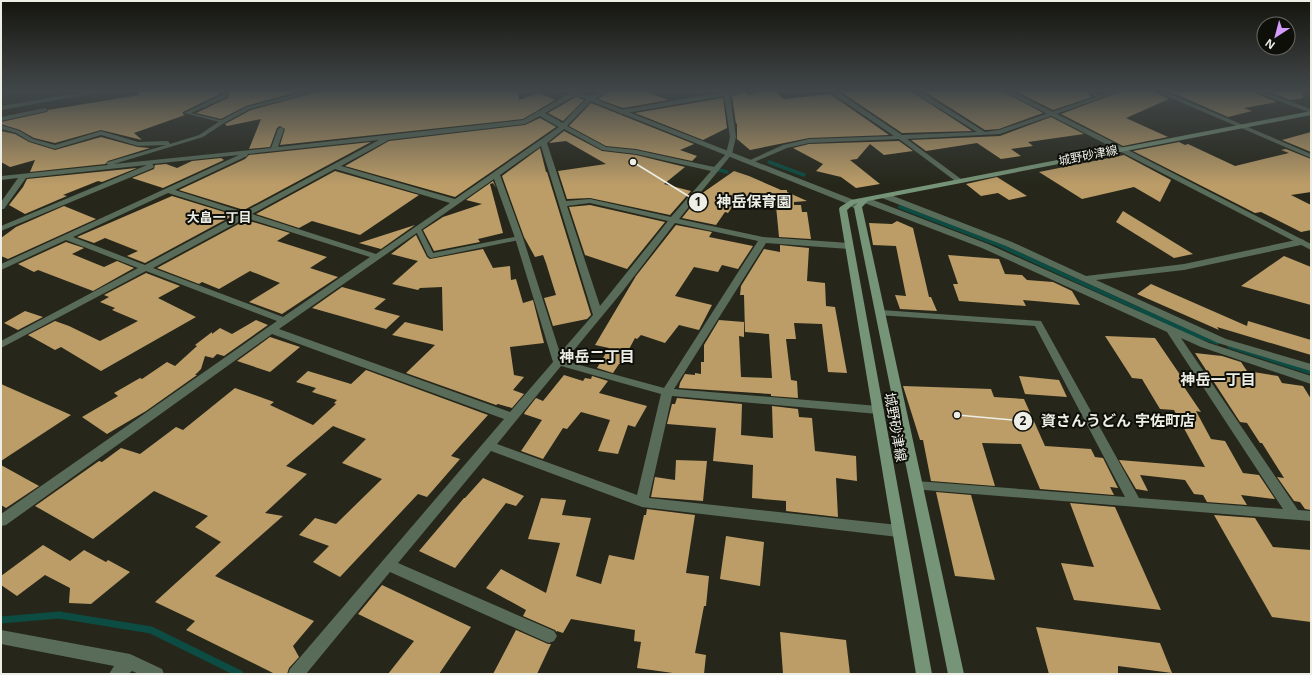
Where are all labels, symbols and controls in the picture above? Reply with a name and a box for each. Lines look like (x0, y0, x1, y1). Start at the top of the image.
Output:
north arrow (1256, 16, 1296, 56)
text: N (1262, 36, 1278, 53)
street label: 城野砂津線 (1057, 141, 1119, 169)
callout: 神岳保育園 (688, 188, 799, 215)
text: 神岳保育園 (715, 191, 792, 211)
text: 1 (695, 193, 701, 210)
district label: 大畠一丁目 (186, 208, 252, 226)
district label: 神岳二丁目 (558, 346, 635, 366)
district label: 神岳一丁目 (1179, 369, 1256, 389)
street label: 城野砂津線 (881, 391, 911, 463)
callout: 資さんうどん 宇佐町店 (1013, 408, 1203, 435)
text: 資さんうどん 宇佐町店 (1041, 410, 1195, 430)
text: 2 (1020, 412, 1027, 429)

